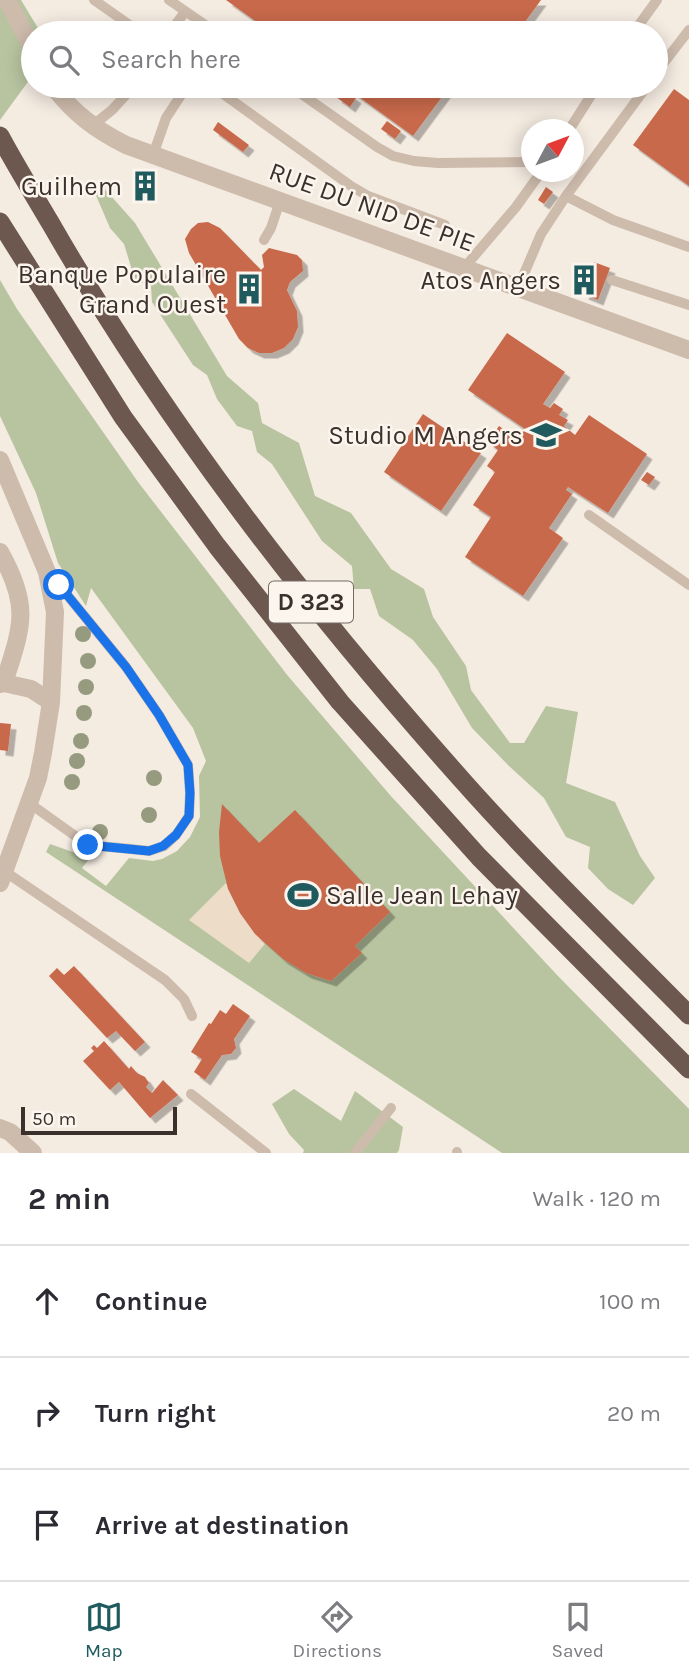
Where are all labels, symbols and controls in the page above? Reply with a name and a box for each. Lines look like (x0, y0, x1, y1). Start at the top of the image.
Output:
search box (21, 21, 668, 98)
icon: search (45, 41, 83, 79)
text: Search here (101, 44, 241, 75)
north arrow (521, 119, 584, 182)
street label: RUE DU NID DE PIE (265, 155, 479, 259)
building icon: Guilhem (128, 169, 162, 203)
place label: Guilhem (21, 171, 122, 202)
place label: Banque Populaire Grand Ouest (18, 259, 226, 320)
building icon: Atos Angers (567, 263, 601, 297)
place label: Atos Angers (421, 265, 561, 296)
building icon: Banque Populaire Grand Ouest (232, 272, 266, 306)
school or university icon: Studio M Angers (529, 418, 563, 452)
place label: Studio M Angers (328, 420, 523, 451)
route start (43, 569, 74, 600)
road number: D 323 (269, 582, 353, 622)
route end (72, 829, 103, 860)
sports icon: Salle Jean Lehay (286, 878, 320, 912)
place label: Salle Jean Lehay (326, 880, 518, 911)
scale bar (21, 1104, 177, 1136)
text: 50 m (32, 1108, 76, 1130)
text: 2 min (28, 1181, 111, 1217)
text: Walk · 120 m (533, 1185, 661, 1212)
icon: ahead (28, 1282, 66, 1320)
text: Continue (95, 1286, 207, 1317)
text: 100 m (599, 1288, 661, 1315)
icon: right (28, 1394, 66, 1432)
text: Turn right (95, 1398, 216, 1429)
text: 20 m (607, 1400, 661, 1427)
icon: arrive (28, 1506, 66, 1544)
text: Arrive at destination (95, 1510, 349, 1541)
tab: Map (85, 1598, 123, 1662)
tab: Directions (293, 1598, 382, 1662)
tab: Saved (552, 1598, 604, 1662)

